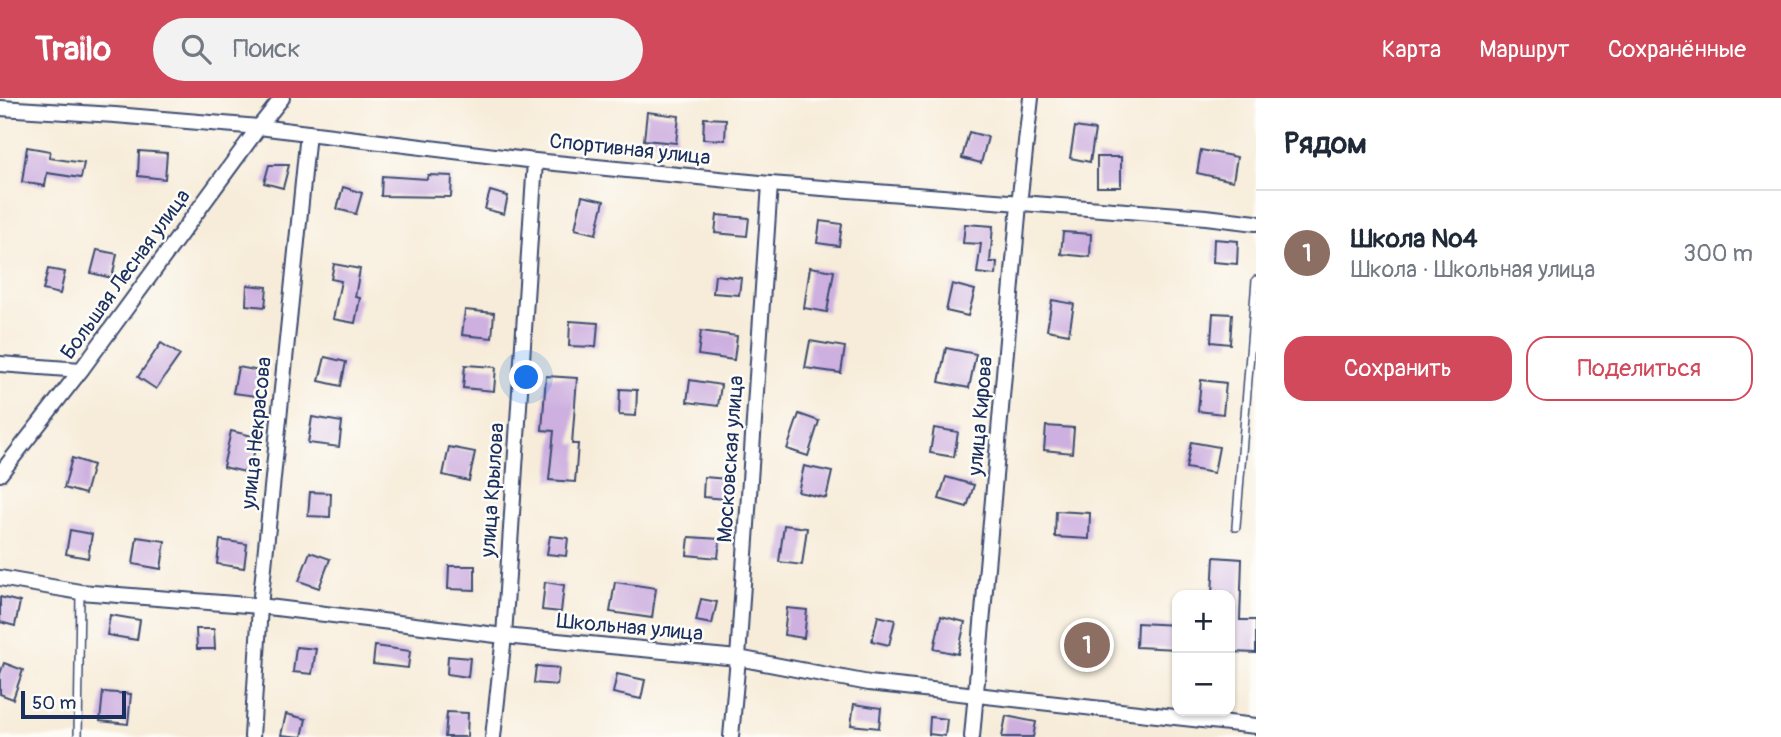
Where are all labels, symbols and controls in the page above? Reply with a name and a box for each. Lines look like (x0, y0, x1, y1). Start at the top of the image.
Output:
search box (153, 18, 643, 81)
text: Trailo (35, 29, 111, 70)
icon: search (177, 30, 215, 68)
text: Поиск (233, 33, 301, 65)
text: Карта (1382, 35, 1441, 64)
text: Маршрут (1479, 35, 1570, 64)
text: Сохранённые (1608, 35, 1746, 64)
text: Рядом (1284, 125, 1367, 162)
street label: Спортивная улица (548, 128, 712, 171)
street label: Большая Лесная улица (54, 184, 196, 365)
text: Школа №4 (1351, 223, 1478, 255)
text: 1 (1303, 239, 1312, 268)
text: 300 m (1683, 239, 1753, 268)
text: Школа · Школьная улица (1351, 255, 1595, 284)
button: Сохранить (1284, 336, 1512, 401)
button: Поделиться (1526, 336, 1753, 401)
street label: улица Кирова (962, 355, 999, 478)
street label: улица Некрасова (235, 356, 278, 512)
your location (509, 360, 543, 394)
street label: Московская улица (711, 375, 750, 544)
street label: улица Крылова (474, 422, 511, 559)
map controls (1172, 590, 1235, 716)
button: + (1172, 590, 1235, 653)
street label: Школьная улица (556, 608, 704, 647)
pin: 1 (1064, 619, 1110, 671)
button: − (1172, 653, 1235, 716)
scale bar (21, 688, 126, 720)
text: 50 m (32, 691, 76, 715)

